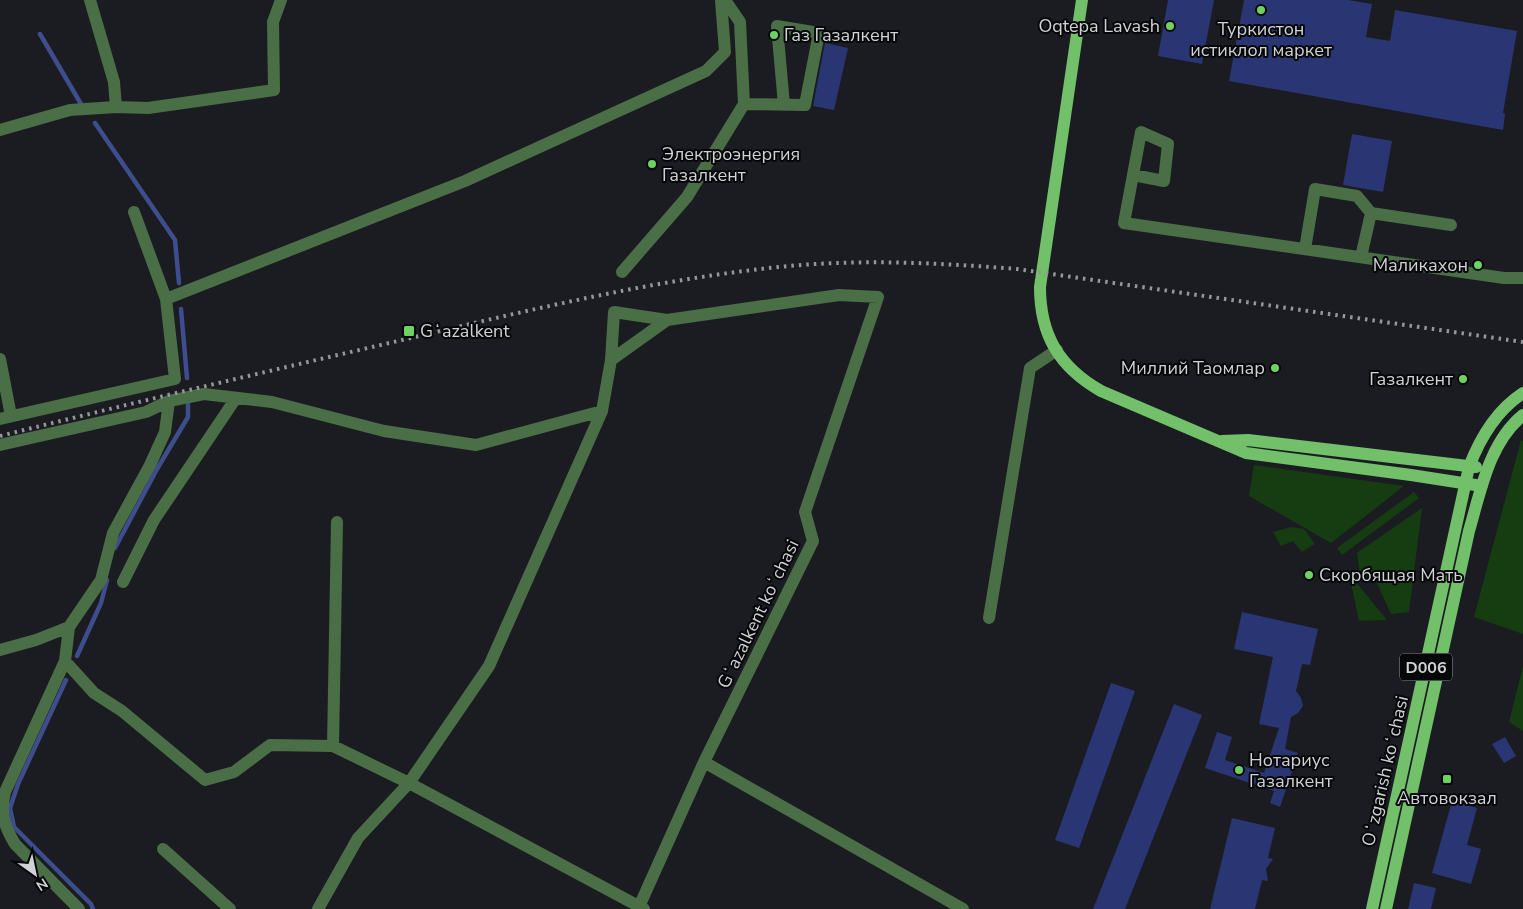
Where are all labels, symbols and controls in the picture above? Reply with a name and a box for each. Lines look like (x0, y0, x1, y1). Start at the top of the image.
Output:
marker: Туркистон истиклол маркет (1255, 4, 1267, 16)
place label: Oqtepa Lavash (1039, 14, 1160, 38)
place label: Туркистон истиклол маркет (1190, 17, 1332, 62)
marker: Oqtepa Lavash (1164, 20, 1176, 32)
place label: Газ Газалкент (784, 23, 898, 47)
marker: Газ Газалкент (768, 29, 780, 41)
place label: Электроэнергия Газалкент (662, 142, 800, 187)
marker: Электроэнергия Газалкент (646, 158, 658, 170)
place label: Маликахон (1373, 253, 1468, 277)
marker: Маликахон (1472, 259, 1484, 271)
place label: Gʻazalkent (420, 319, 510, 343)
marker: Gʻazalkent (402, 324, 416, 338)
place label: Миллий Таомлар (1121, 356, 1265, 380)
marker: Миллий Таомлар (1269, 362, 1281, 374)
place label: Газалкент (1369, 367, 1453, 391)
marker: Газалкент (1457, 373, 1469, 385)
street label: Gʻazalkent koʻchasi (712, 536, 804, 692)
place label: Скорбящая Мать (1319, 563, 1463, 587)
marker: Скорбящая Мать (1303, 569, 1315, 581)
road number: D006 (1400, 654, 1452, 680)
street label: Oʻzgarish koʻchasi (1356, 693, 1414, 849)
place label: Нотариус Газалкент (1249, 748, 1333, 793)
marker: Нотариус Газалкент (1233, 764, 1245, 776)
marker: Автовокзал (1441, 773, 1453, 785)
place label: Автовокзал (1397, 786, 1497, 810)
north arrow (10, 849, 60, 899)
text: N (32, 874, 51, 895)

